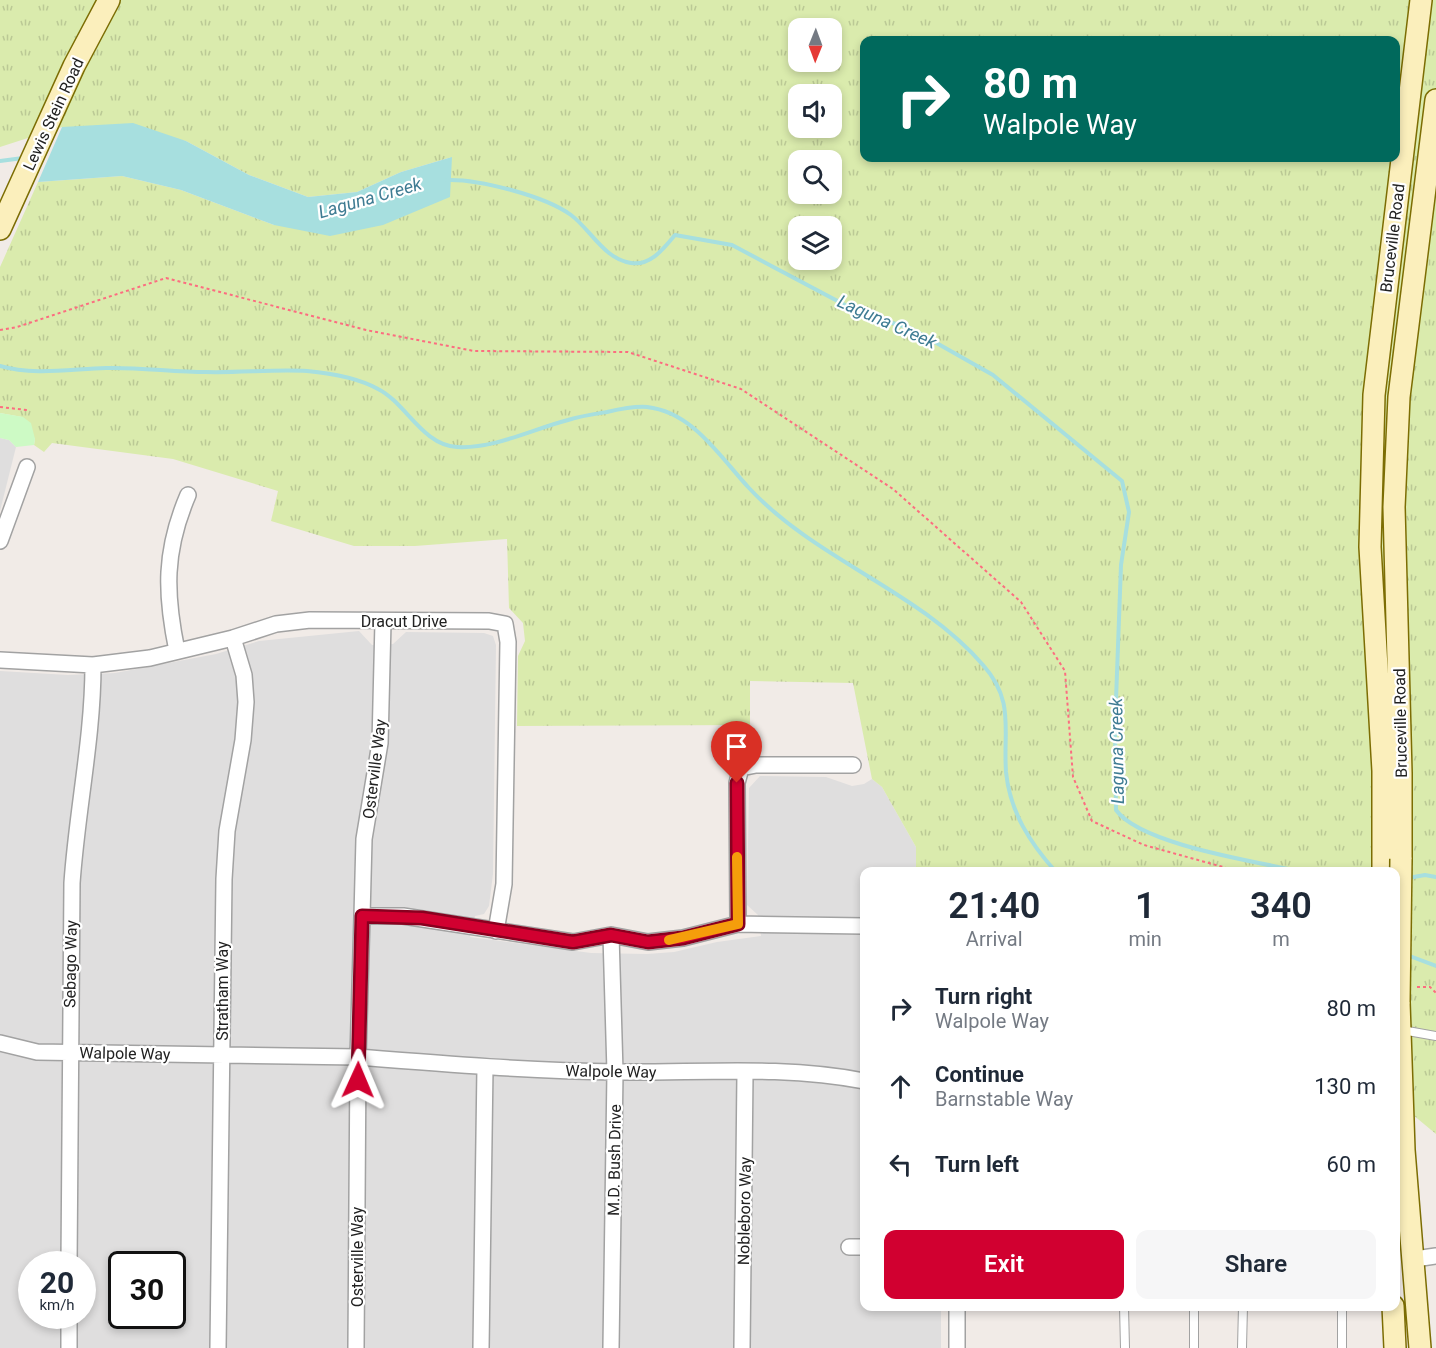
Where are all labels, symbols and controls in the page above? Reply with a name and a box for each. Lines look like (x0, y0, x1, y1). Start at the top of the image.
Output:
north arrow (788, 18, 842, 72)
map controls (788, 18, 842, 270)
street label: Lewis Stein Road (19, 55, 88, 173)
text: 80 m (983, 59, 1078, 108)
icon: right (884, 60, 962, 138)
button: sound (788, 84, 842, 138)
text: Walpole Way (983, 109, 1137, 141)
button: search (788, 150, 842, 204)
water label: Laguna Creek (316, 172, 425, 222)
street label: Bruceville Road (1376, 183, 1409, 294)
button: layers (788, 216, 842, 270)
water label: Laguna Creek (834, 290, 941, 353)
street label: Dracut Drive (361, 612, 447, 631)
street label: Bruceville Road (1390, 668, 1411, 778)
water label: Laguna Creek (1105, 696, 1128, 804)
street label: Osterville Way (359, 718, 390, 820)
pin (711, 721, 762, 783)
icon: arrive (720, 730, 753, 763)
text: 21:40 (948, 885, 1040, 927)
text: 1 (1135, 885, 1155, 927)
text: 340 (1250, 885, 1312, 927)
street label: Sebago Way (60, 919, 81, 1008)
text: Arrival (966, 927, 1023, 951)
text: min (1128, 927, 1162, 951)
text: m (1272, 927, 1290, 951)
street label: Stratham Way (213, 941, 232, 1041)
text: Turn right (935, 984, 1032, 1009)
icon: right (884, 992, 917, 1025)
text: 80 m (1327, 996, 1376, 1021)
text: Walpole Way (935, 1009, 1049, 1033)
street label: Walpole Way (79, 1043, 171, 1064)
position arrow (326, 1048, 390, 1112)
street label: Walpole Way (565, 1061, 657, 1082)
text: Continue (935, 1062, 1024, 1087)
icon: ahead (884, 1070, 917, 1103)
text: 130 m (1314, 1074, 1376, 1099)
text: Barnstable Way (935, 1087, 1073, 1111)
street label: M.D. Bush Drive (604, 1104, 625, 1216)
icon: left (884, 1148, 917, 1181)
text: Turn left (935, 1152, 1019, 1177)
text: 60 m (1327, 1152, 1376, 1177)
street label: Nobleboro Way (734, 1156, 755, 1265)
street label: Osterville Way (348, 1206, 367, 1307)
button: Exit (884, 1230, 1124, 1299)
button: Share (1136, 1230, 1376, 1299)
speed limit sign: 30 (108, 1251, 186, 1329)
text: 20 (40, 1265, 74, 1300)
text: km/h (39, 1296, 75, 1314)

